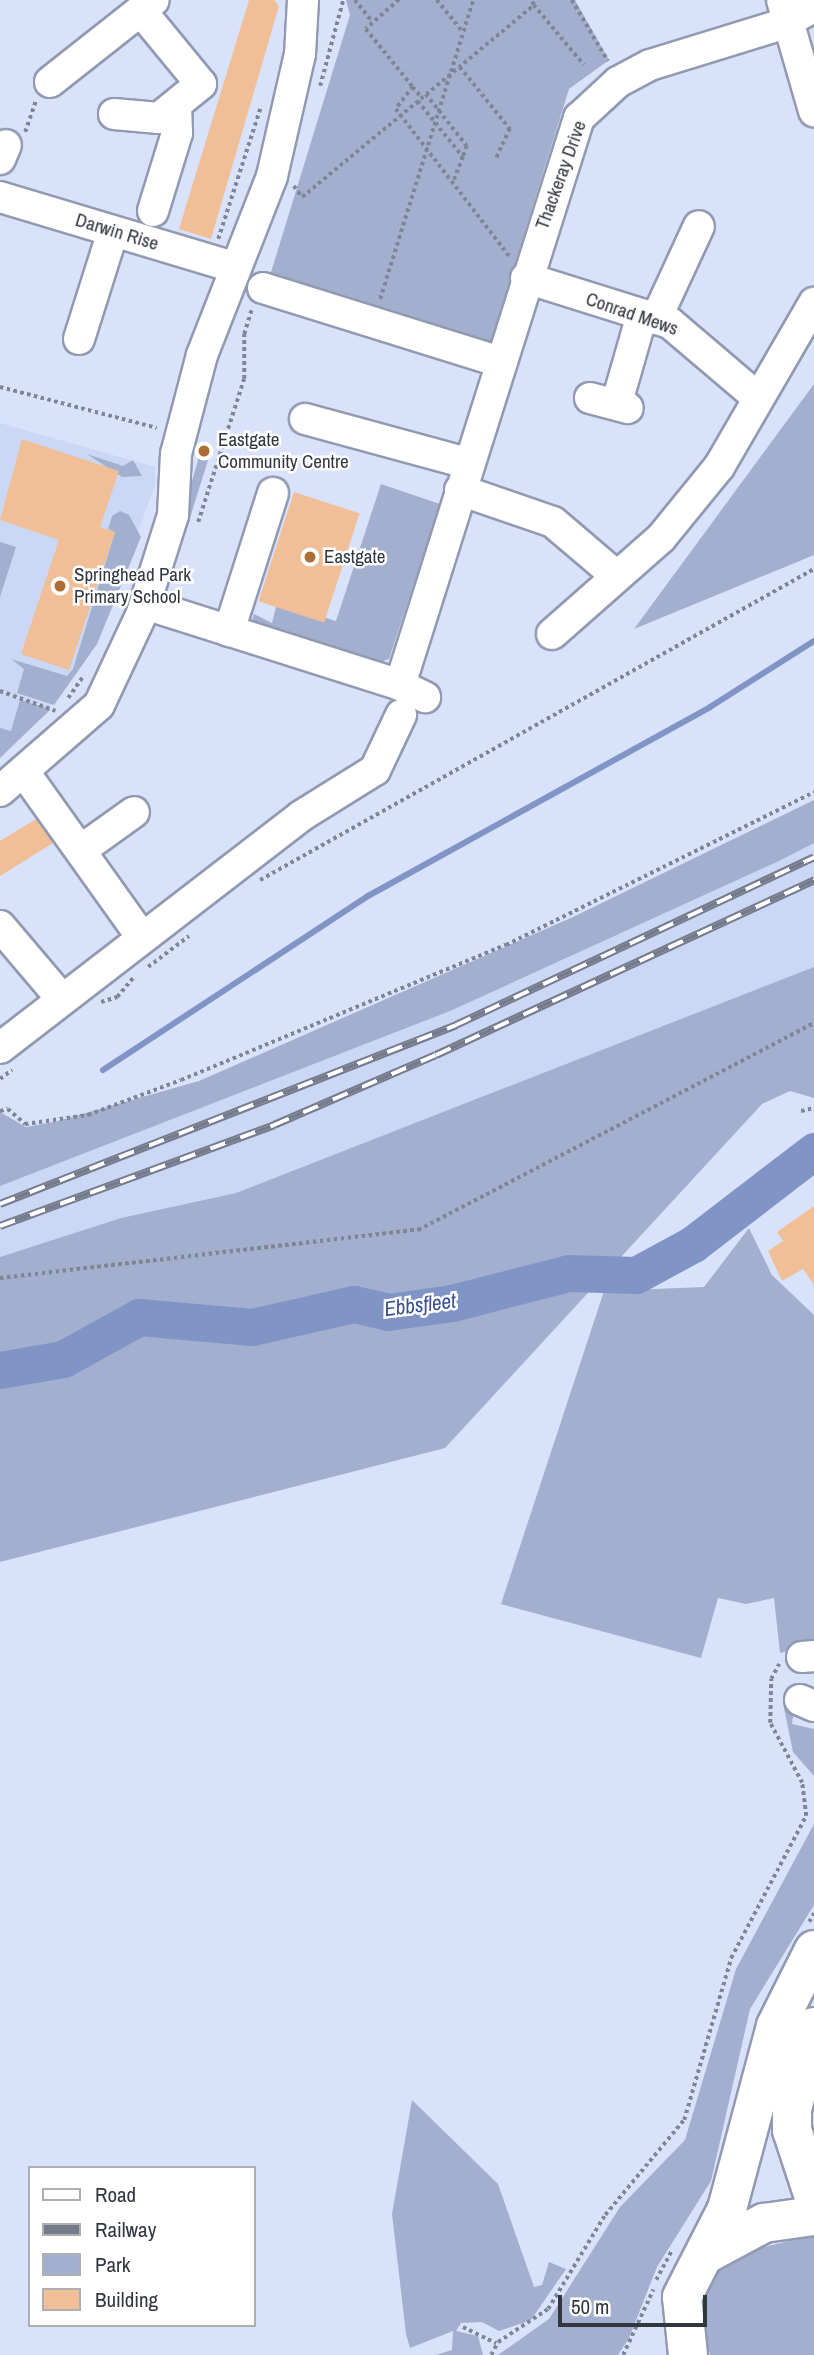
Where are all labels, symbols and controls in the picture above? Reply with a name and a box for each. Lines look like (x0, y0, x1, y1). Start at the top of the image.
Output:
street label: Thackeray Drive (531, 117, 591, 233)
street label: Darwin Rise (73, 209, 161, 255)
street label: Conrad Mews (583, 288, 681, 340)
place label: Eastgate Community Centre (218, 429, 349, 473)
marker: Eastgate Community Centre (196, 443, 212, 459)
place label: Eastgate (324, 546, 386, 568)
marker: Eastgate (302, 549, 318, 565)
place label: Springhead Park Primary School (74, 564, 191, 608)
marker: Springhead Park Primary School (52, 578, 68, 594)
water label: Ebbsfleet (383, 1288, 457, 1322)
legend (28, 2166, 256, 2327)
text: Road (95, 2180, 136, 2209)
text: Railway (95, 2215, 156, 2244)
text: Park (95, 2250, 130, 2279)
scale bar (562, 2282, 711, 2326)
text: Building (95, 2285, 158, 2314)
text: 50 m (571, 2292, 609, 2321)

